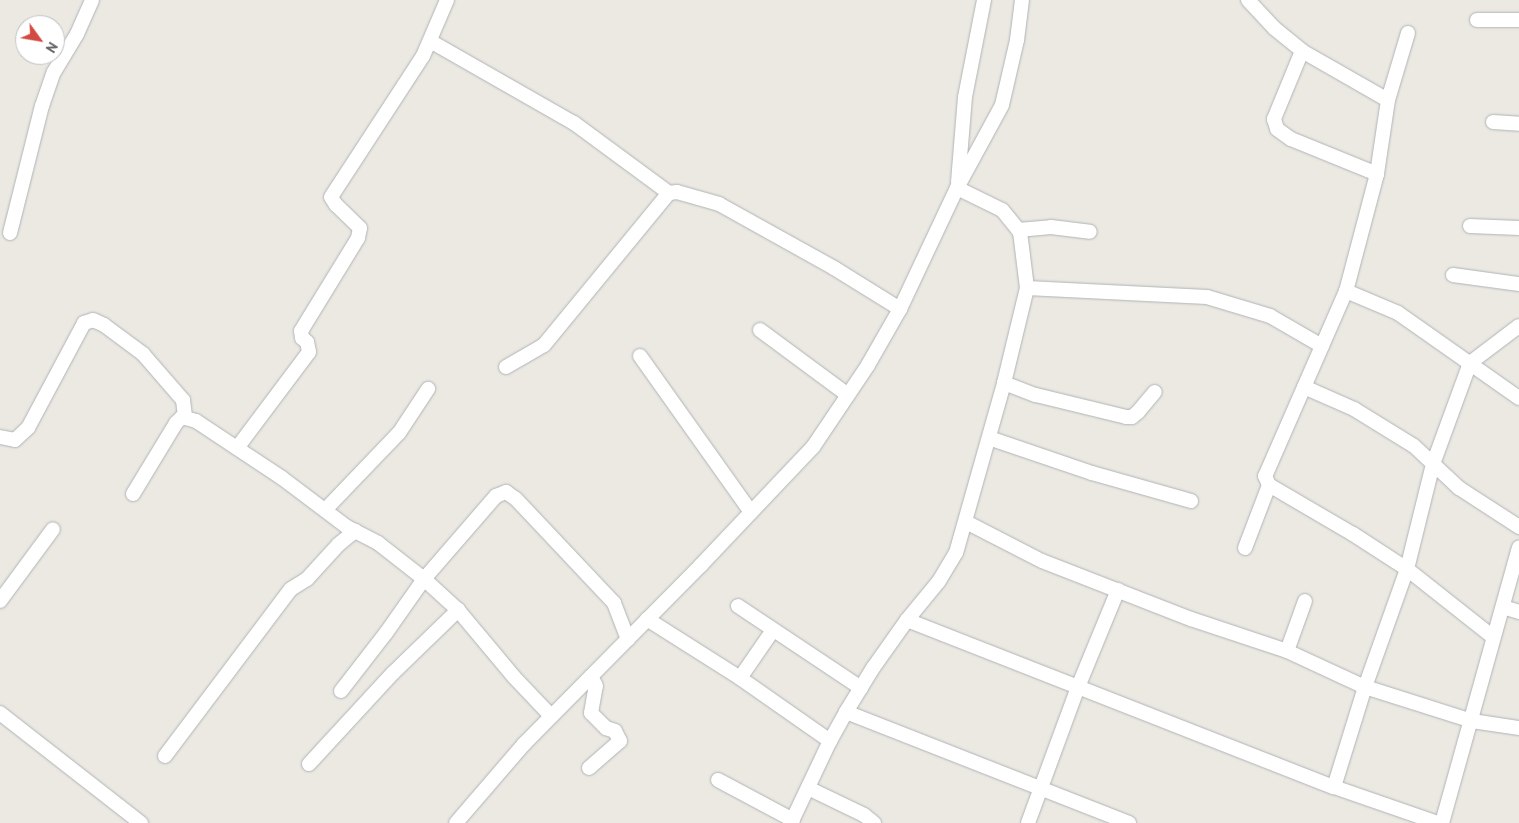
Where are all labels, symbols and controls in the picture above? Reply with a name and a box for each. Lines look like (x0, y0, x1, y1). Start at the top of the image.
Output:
north arrow (15, 15, 65, 65)
text: N (42, 39, 62, 56)

